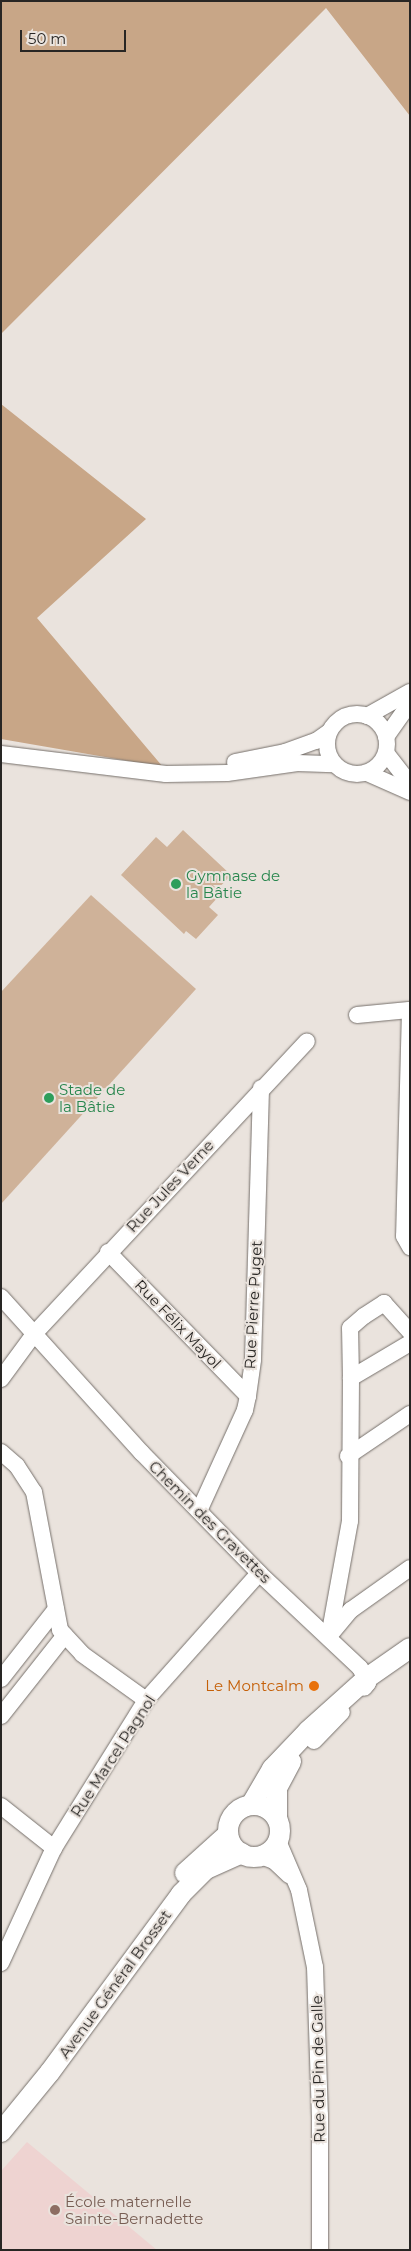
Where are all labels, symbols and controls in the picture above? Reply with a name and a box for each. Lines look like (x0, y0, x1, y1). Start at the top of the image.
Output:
scale bar (22, 20, 129, 52)
text: 50 m (28, 29, 66, 48)
place label: Gymnase de la Bâtie (186, 866, 280, 901)
marker: Gymnase de la Bâtie (170, 878, 182, 890)
place label: Stade de la Bâtie (59, 1080, 125, 1115)
marker: Stade de la Bâtie (43, 1092, 55, 1104)
street label: Rue Jules Verne (123, 1136, 217, 1236)
street label: Rue Pierre Puget (241, 1240, 265, 1370)
street label: Rue Félix Mayol (131, 1276, 225, 1372)
street label: Chemin des Gravettes (145, 1457, 275, 1587)
place label: Le Montcalm (205, 1677, 304, 1695)
marker: Le Montcalm (308, 1680, 320, 1692)
street label: Rue Marcel Pagnol (67, 1692, 159, 1820)
street label: Avenue Général Brosset (55, 1906, 175, 2062)
street label: Rue du Pin de Galle (308, 1995, 328, 2143)
place label: École maternelle Sainte-Bernadette (65, 2192, 203, 2227)
marker: École maternelle Sainte-Bernadette (49, 2204, 61, 2216)

